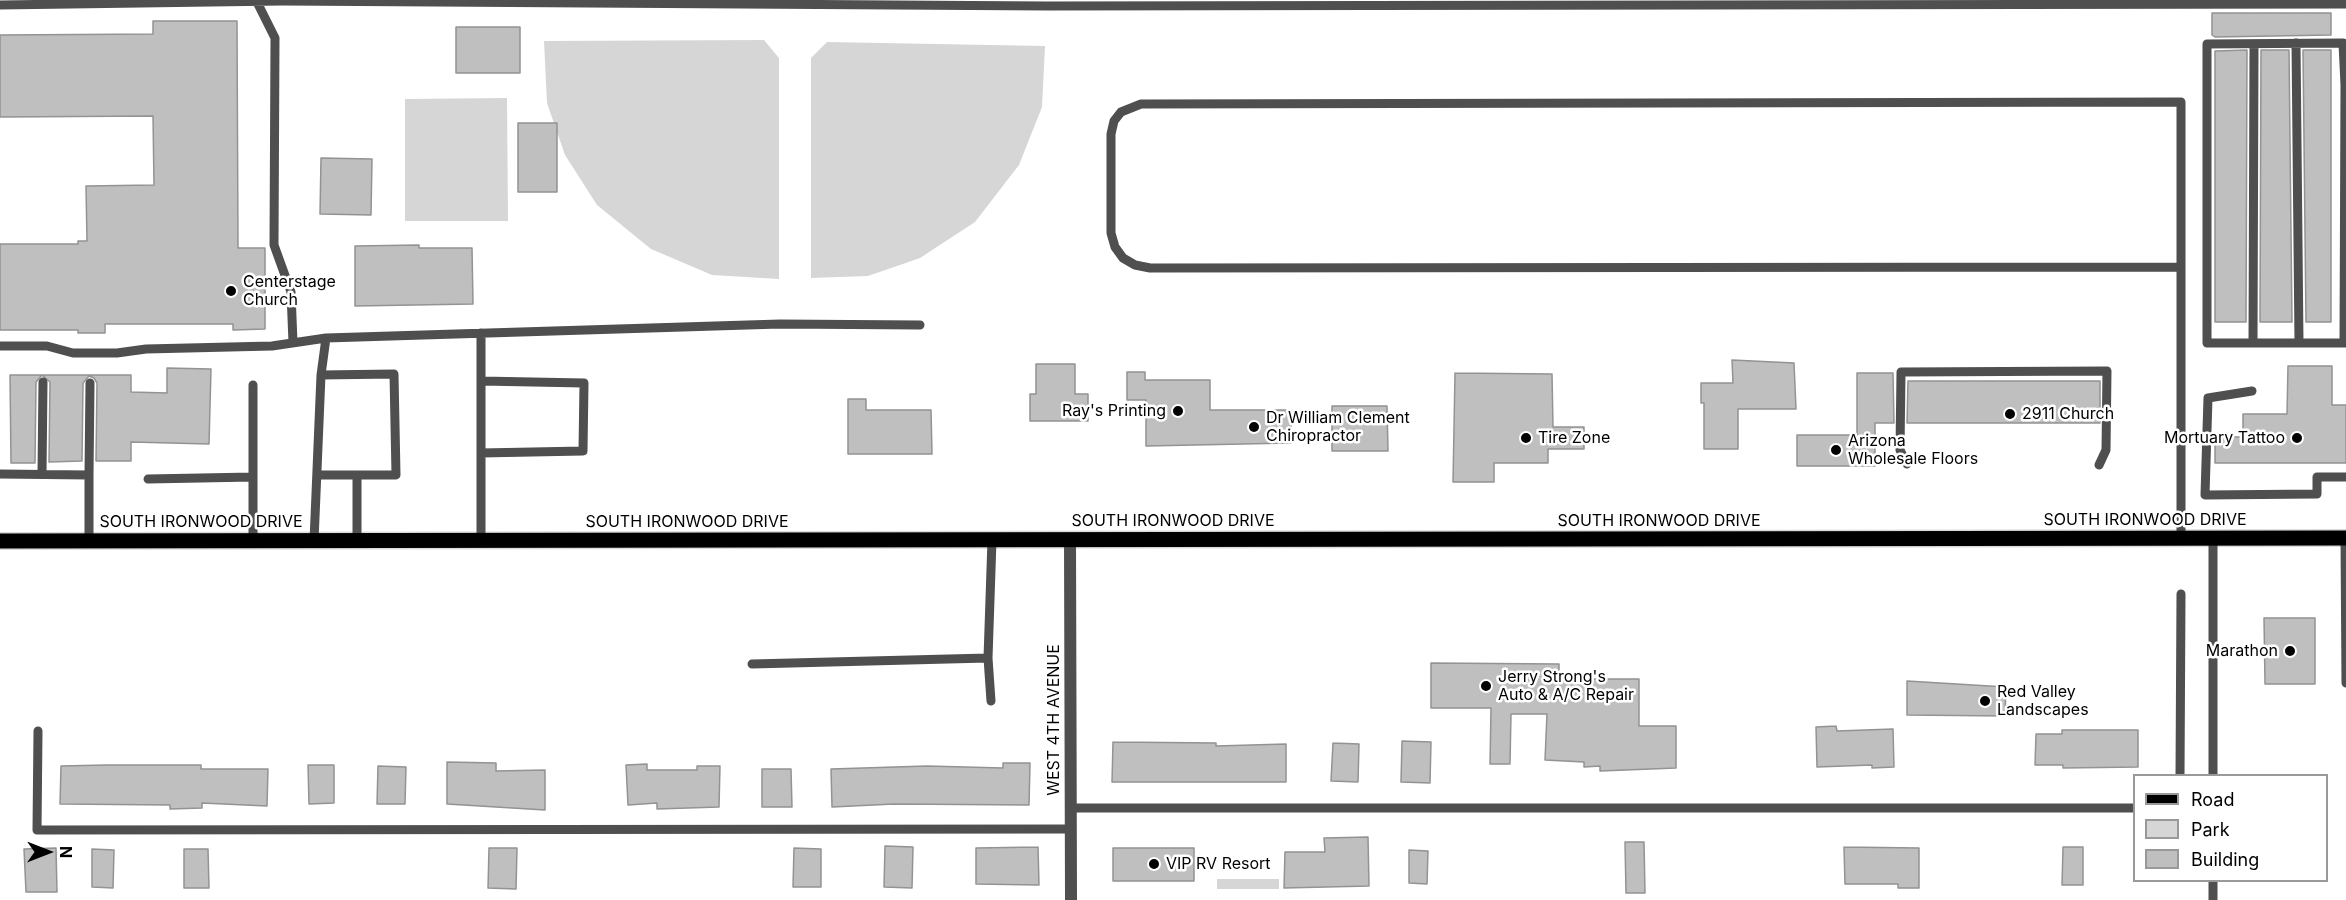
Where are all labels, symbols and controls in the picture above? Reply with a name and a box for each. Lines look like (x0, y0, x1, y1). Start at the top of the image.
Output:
place label: Centerstage Church (243, 272, 336, 310)
marker: Centerstage Church (224, 284, 238, 298)
place label: Ray's Printing (1062, 401, 1166, 421)
marker: Ray's Printing (1171, 404, 1185, 418)
place label: 2911 Church (2022, 404, 2114, 424)
marker: 2911 Church (2003, 407, 2017, 421)
place label: Dr William Clement Chiropractor (1266, 408, 1410, 446)
marker: Dr William Clement Chiropractor (1247, 420, 1261, 434)
place label: Tire Zone (1538, 428, 1610, 448)
place label: Mortuary Tattoo (2164, 428, 2285, 448)
marker: Tire Zone (1519, 431, 1533, 445)
place label: Arizona Wholesale Floors (1848, 431, 1978, 469)
marker: Mortuary Tattoo (2290, 431, 2304, 445)
marker: Arizona Wholesale Floors (1829, 443, 1843, 457)
street label: SOUTH IRONWOOD DRIVE (2043, 510, 2247, 530)
street label: SOUTH IRONWOOD DRIVE (1071, 511, 1275, 531)
street label: SOUTH IRONWOOD DRIVE (1557, 511, 1761, 531)
street label: SOUTH IRONWOOD DRIVE (99, 512, 303, 532)
street label: SOUTH IRONWOOD DRIVE (585, 512, 789, 532)
place label: Marathon (2206, 641, 2278, 661)
street label: WEST 4TH AVENUE (1044, 644, 1064, 796)
marker: Marathon (2283, 644, 2297, 658)
place label: Jerry Strong's Auto & A/C Repair (1498, 667, 1634, 705)
marker: Jerry Strong's Auto & A/C Repair (1479, 679, 1493, 693)
place label: Red Valley Landscapes (1997, 682, 2089, 720)
marker: Red Valley Landscapes (1978, 694, 1992, 708)
legend (2133, 774, 2328, 882)
text: Road (2191, 789, 2234, 810)
text: Park (2191, 819, 2230, 840)
north arrow (18, 822, 78, 882)
text: N (56, 846, 76, 858)
text: Building (2191, 849, 2259, 870)
place label: VIP RV Resort (1166, 854, 1271, 874)
marker: VIP RV Resort (1147, 857, 1161, 871)

